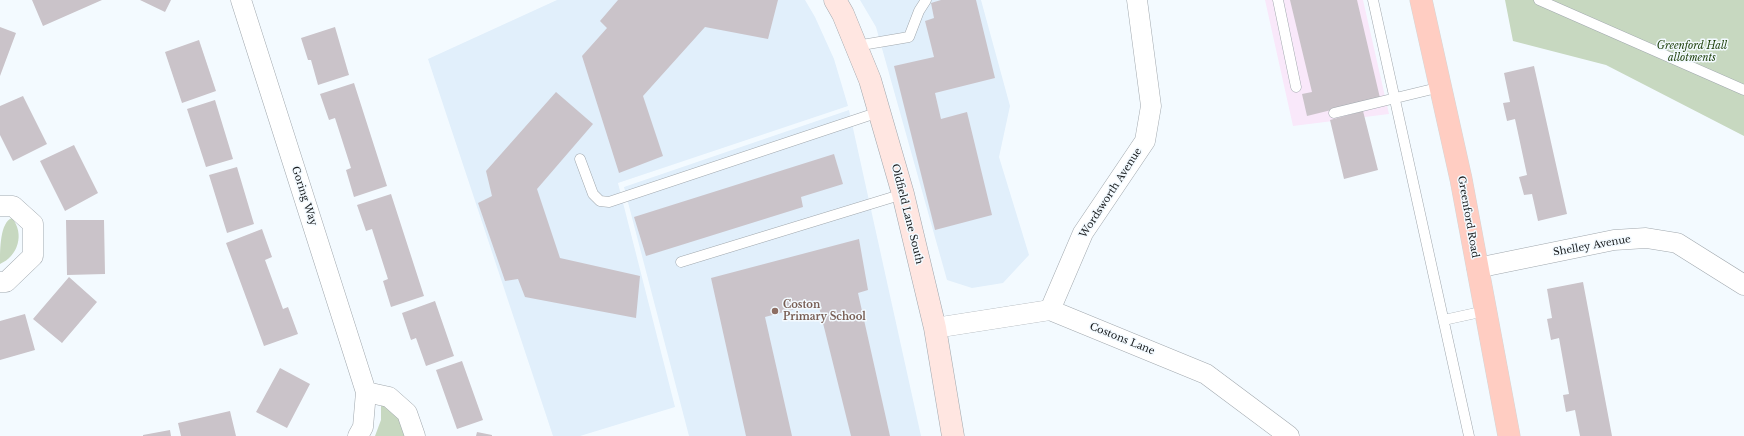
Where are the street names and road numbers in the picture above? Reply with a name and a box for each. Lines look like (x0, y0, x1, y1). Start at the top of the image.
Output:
street label: Wordsworth Avenue (1077, 146, 1145, 240)
street label: Oldfield Lane South (889, 163, 925, 265)
street label: Goring Way (289, 165, 319, 227)
street label: Greenford Road (1455, 175, 1481, 259)
street label: Shelley Avenue (1552, 233, 1632, 259)
street label: Costons Lane (1088, 320, 1156, 358)

